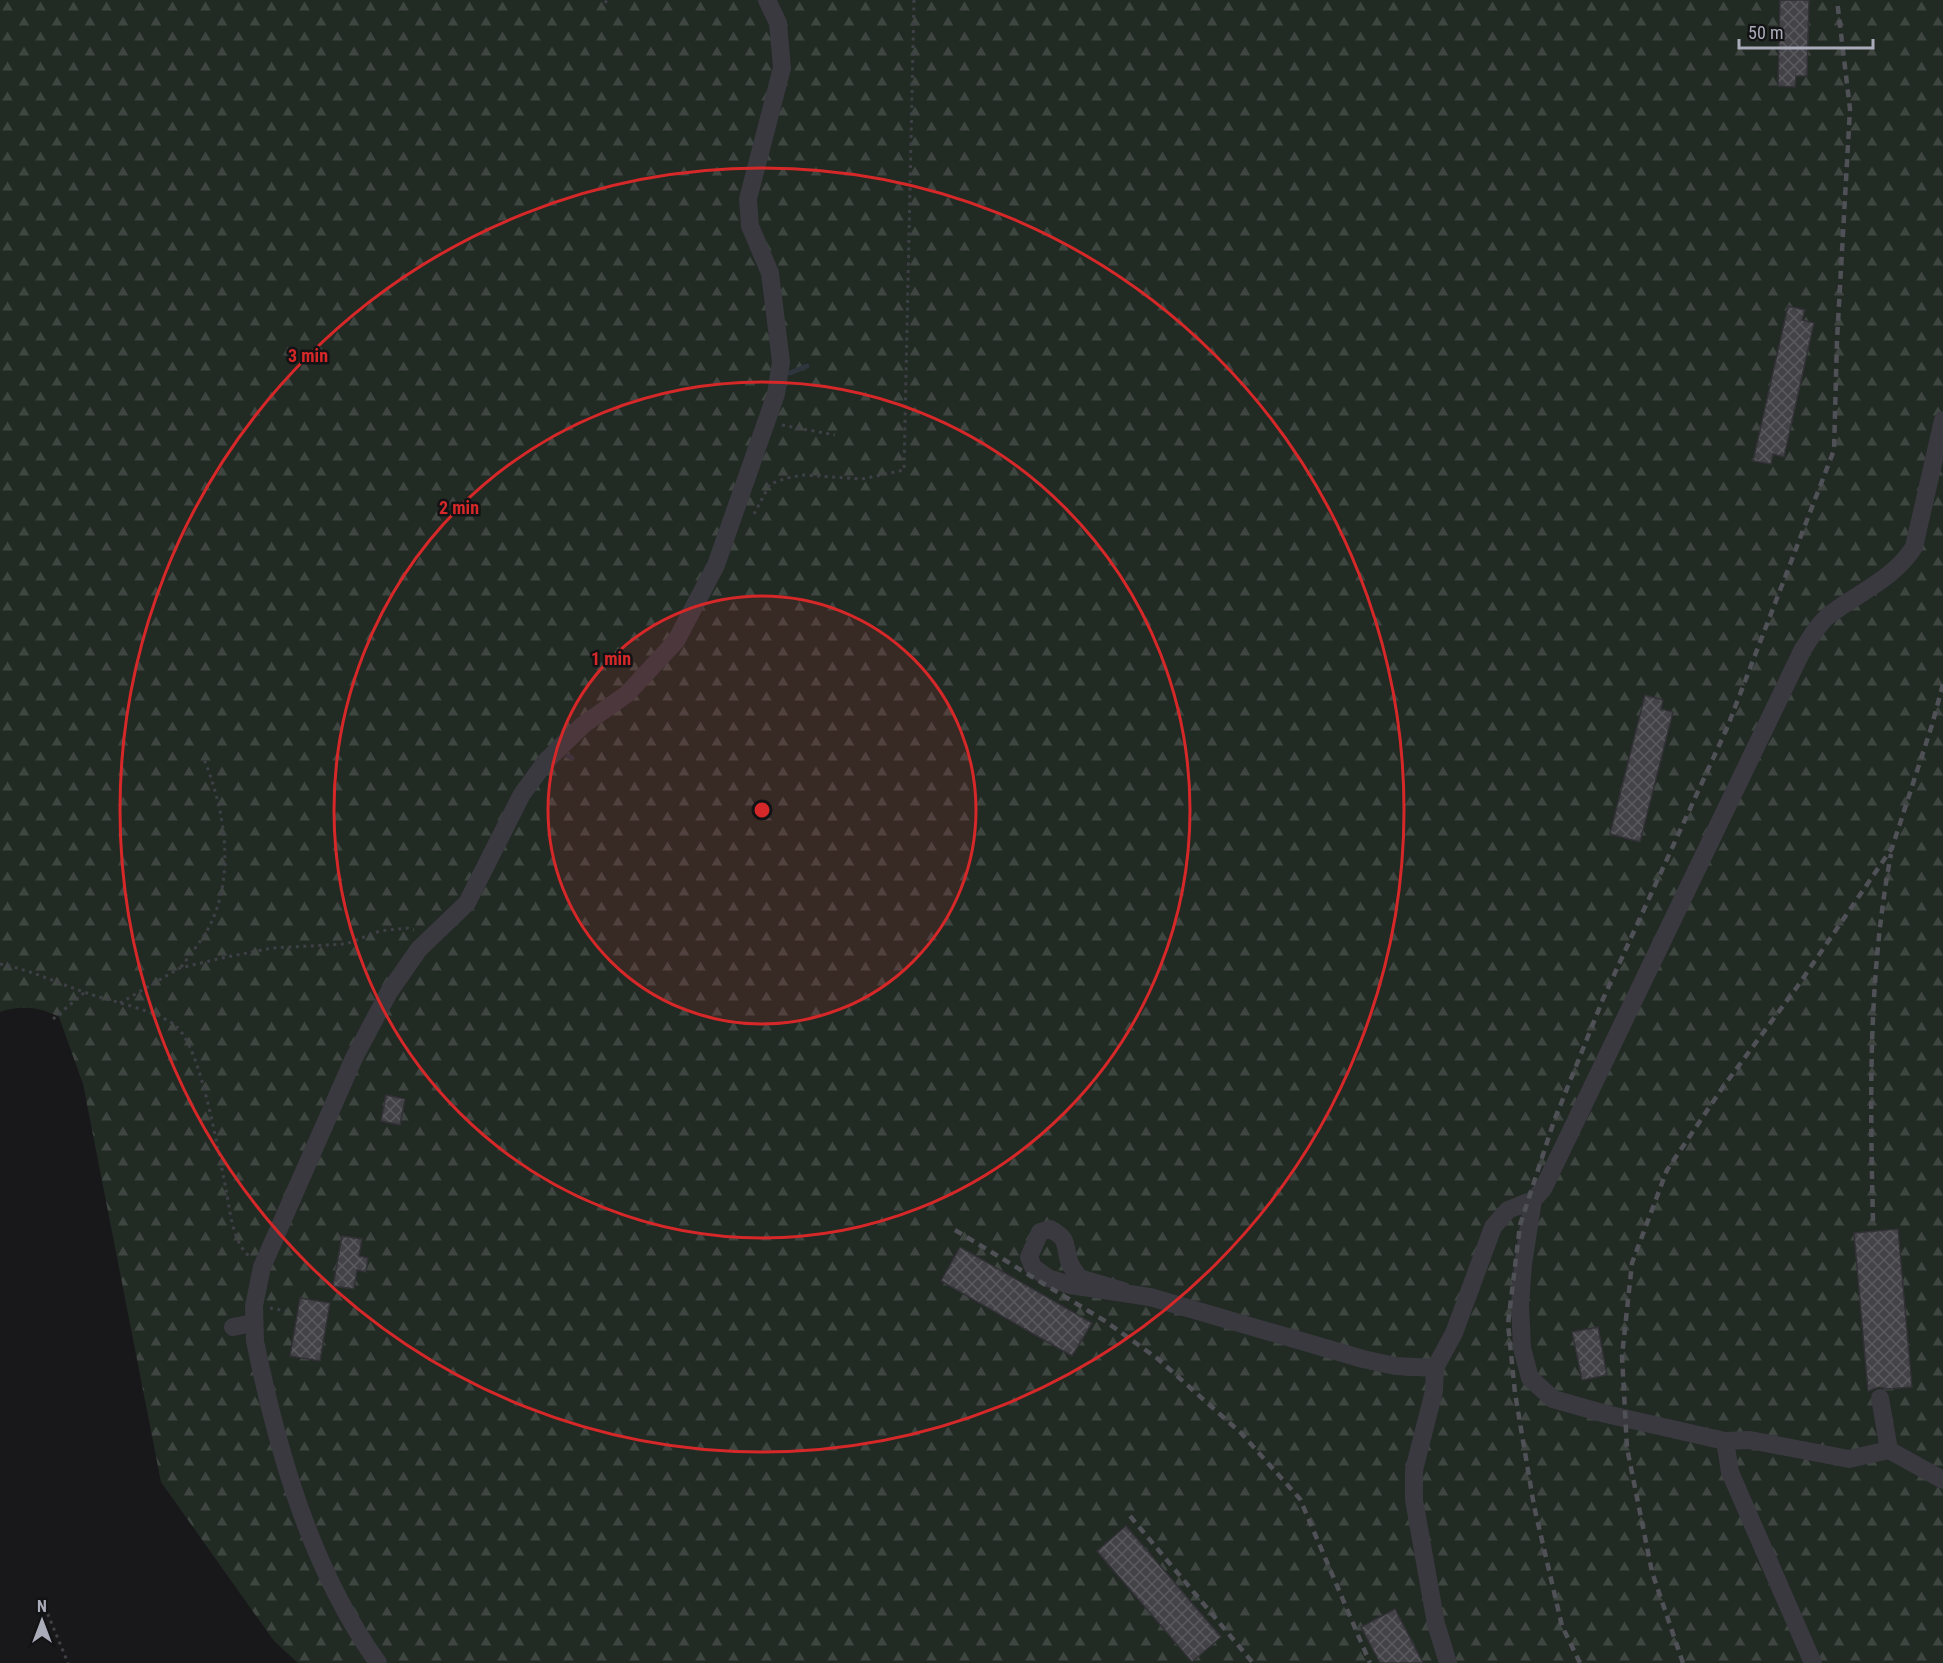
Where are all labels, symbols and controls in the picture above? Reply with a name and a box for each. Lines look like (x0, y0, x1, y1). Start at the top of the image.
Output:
scale bar (1739, 12, 1872, 50)
text: 50 m (1748, 22, 1783, 43)
text: 3 min (288, 345, 328, 366)
text: 2 min (439, 497, 479, 518)
text: 1 min (591, 648, 631, 669)
centre of rings (752, 800, 772, 820)
north arrow (12, 1591, 72, 1651)
text: N (37, 1597, 47, 1616)

